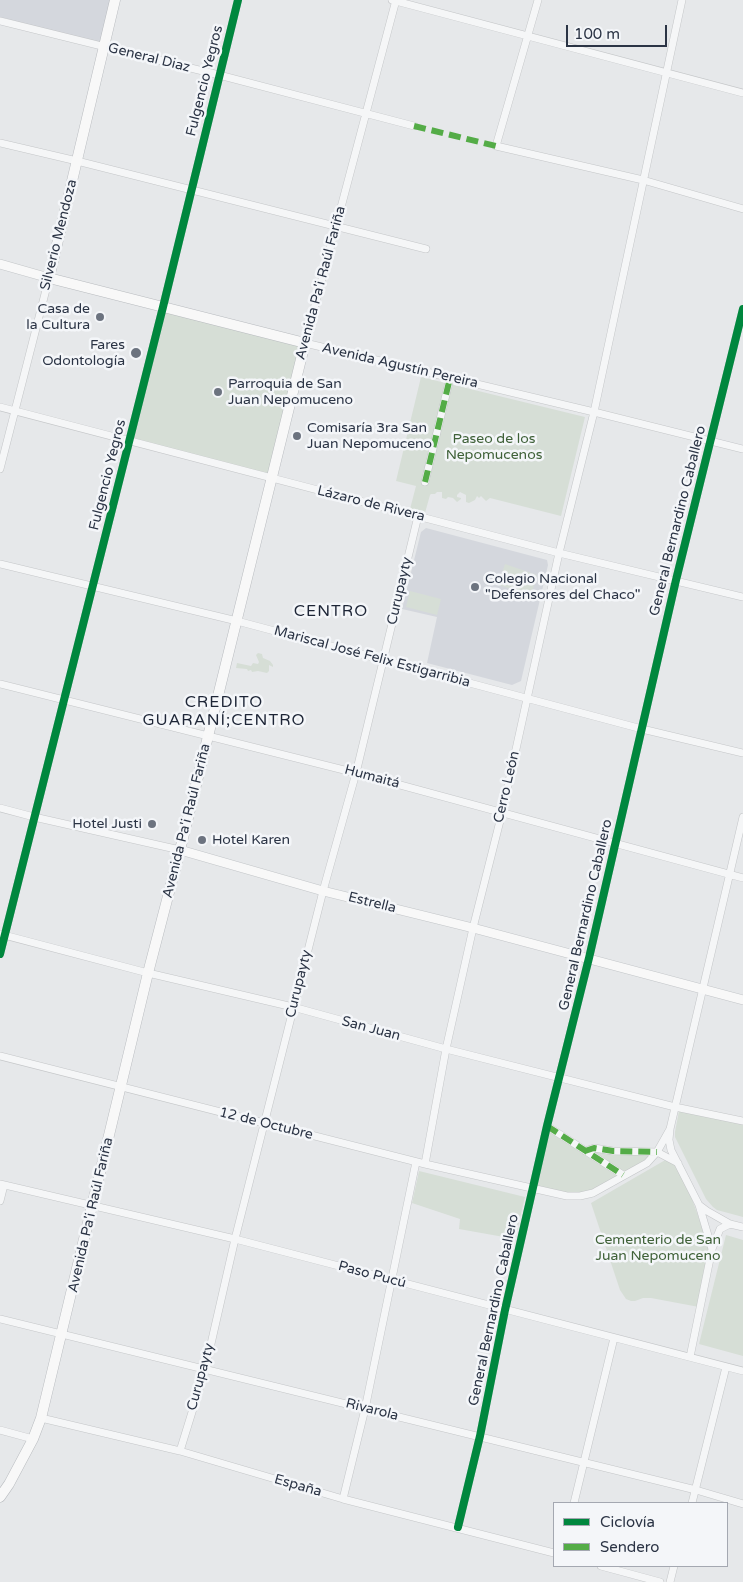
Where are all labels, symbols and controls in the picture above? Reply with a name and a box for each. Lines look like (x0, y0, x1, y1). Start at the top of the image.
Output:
scale bar (568, 15, 669, 47)
street label: Fulgencio Yegros (183, 24, 227, 138)
text: 100 m (574, 25, 620, 43)
street label: General Diaz (106, 40, 192, 76)
street label: Silverio Mendoza (37, 178, 81, 292)
street label: Avenida Pa'i Raúl Fariña (292, 204, 350, 362)
place label: Casa de la Cultura (26, 301, 90, 334)
marker: Casa de la Cultura (94, 311, 106, 323)
place label: Fares Odontología (42, 337, 125, 370)
street label: Avenida Agustín Pereira (320, 340, 480, 392)
marker: Fares Odontología (129, 346, 143, 360)
place label: Parroquia de San Juan Nepomuceno (228, 376, 353, 408)
marker: Parroquia de San Juan Nepomuceno (212, 386, 224, 398)
street label: Fulgencio Yegros (86, 418, 130, 532)
place label: Comisaría 3ra San Juan Nepomuceno (307, 420, 432, 452)
street label: General Bernardino Caballero (646, 424, 710, 618)
marker: Comisaría 3ra San Juan Nepomuceno (291, 430, 303, 442)
park label: Paseo de los Nepomucenos (446, 431, 542, 464)
street label: Lázaro de Rivera (315, 482, 427, 526)
street label: Curupayty (384, 555, 416, 627)
place label: Colegio Nacional "Defensores del Chaco" (485, 571, 640, 604)
marker: Colegio Nacional "Defensores del Chaco" (469, 581, 481, 593)
district label: CENTRO (293, 602, 369, 622)
street label: Mariscal José Felix Estigarribia (272, 623, 472, 691)
district label: CREDITO GUARANÍ;CENTRO (141, 693, 307, 731)
street label: Avenida Pa'i Raúl Fariña (160, 742, 214, 900)
street label: Cerro León (491, 749, 523, 825)
street label: Humaitá (343, 762, 401, 792)
place label: Hotel Justi (72, 816, 142, 832)
marker: Hotel Justi (146, 818, 158, 830)
street label: General Bernardino Caballero (556, 818, 616, 1012)
place label: Hotel Karen (212, 832, 290, 848)
marker: Hotel Karen (196, 834, 208, 846)
street label: Estrella (346, 889, 398, 917)
street label: Curupayty (282, 948, 316, 1020)
street label: San Juan (340, 1013, 402, 1045)
street label: 12 de Octubre (217, 1104, 315, 1144)
street label: Avenida Pa'i Raúl Fariña (65, 1136, 117, 1294)
street label: General Bernardino Caballero (465, 1213, 523, 1407)
park label: Cementerio de San Juan Nepomuceno (595, 1232, 721, 1264)
street label: Paso Pucú (336, 1258, 408, 1292)
street label: Curupayty (184, 1341, 218, 1413)
street label: Rivarola (344, 1395, 400, 1425)
street label: España (272, 1471, 324, 1501)
legend (553, 1502, 728, 1567)
text: Ciclovía (600, 1513, 655, 1531)
text: Sendero (600, 1538, 659, 1556)

